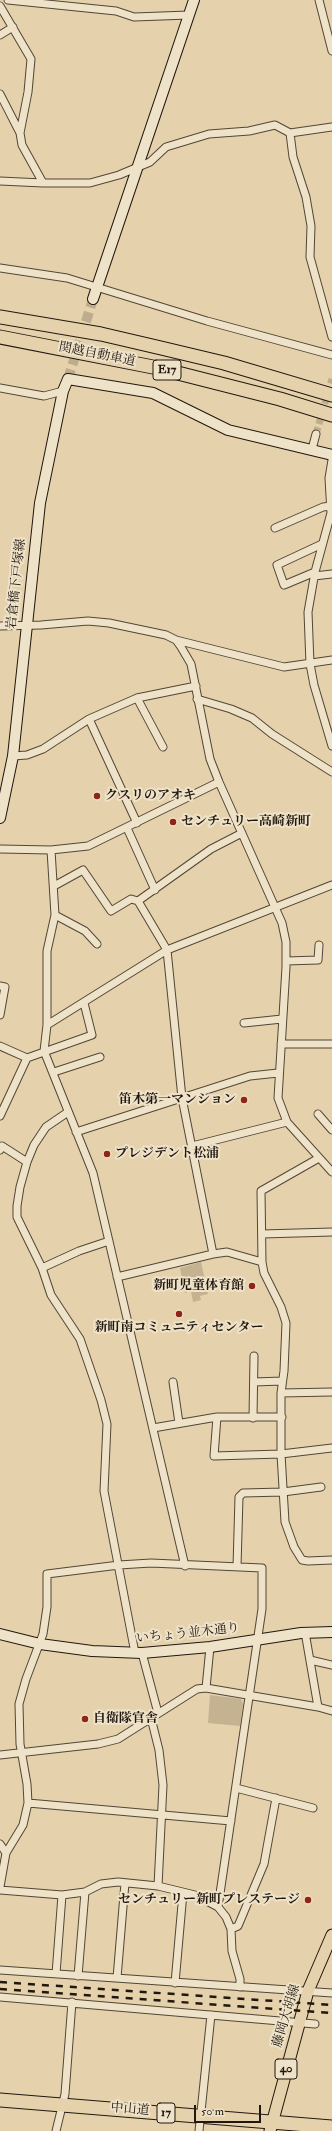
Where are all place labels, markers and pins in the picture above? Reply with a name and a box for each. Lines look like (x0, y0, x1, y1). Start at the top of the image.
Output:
place label: クスリのアオキ (105, 788, 196, 804)
marker: クスリのアオキ (92, 791, 102, 801)
place label: センチュリー高崎新町 (181, 814, 311, 830)
marker: センチュリー高崎新町 (168, 817, 178, 827)
place label: 笛木第一マンション (119, 1092, 236, 1108)
marker: 笛木第一マンション (239, 1095, 249, 1105)
place label: プレジデント松浦 (115, 1146, 219, 1162)
marker: プレジデント松浦 (102, 1149, 112, 1159)
place label: 新町児童体育館 (153, 1278, 244, 1294)
marker: 新町児童体育館 (247, 1281, 257, 1291)
marker: 新町南コミュニティセンター (174, 1309, 184, 1319)
place label: 新町南コミュニティセンター (95, 1320, 263, 1336)
place label: 自衛隊官舎 (93, 1711, 158, 1727)
marker: 自衛隊官舎 (80, 1714, 90, 1724)
place label: センチュリー新町プレステージ (118, 1892, 300, 1908)
marker: センチュリー新町プレステージ (303, 1895, 313, 1905)

